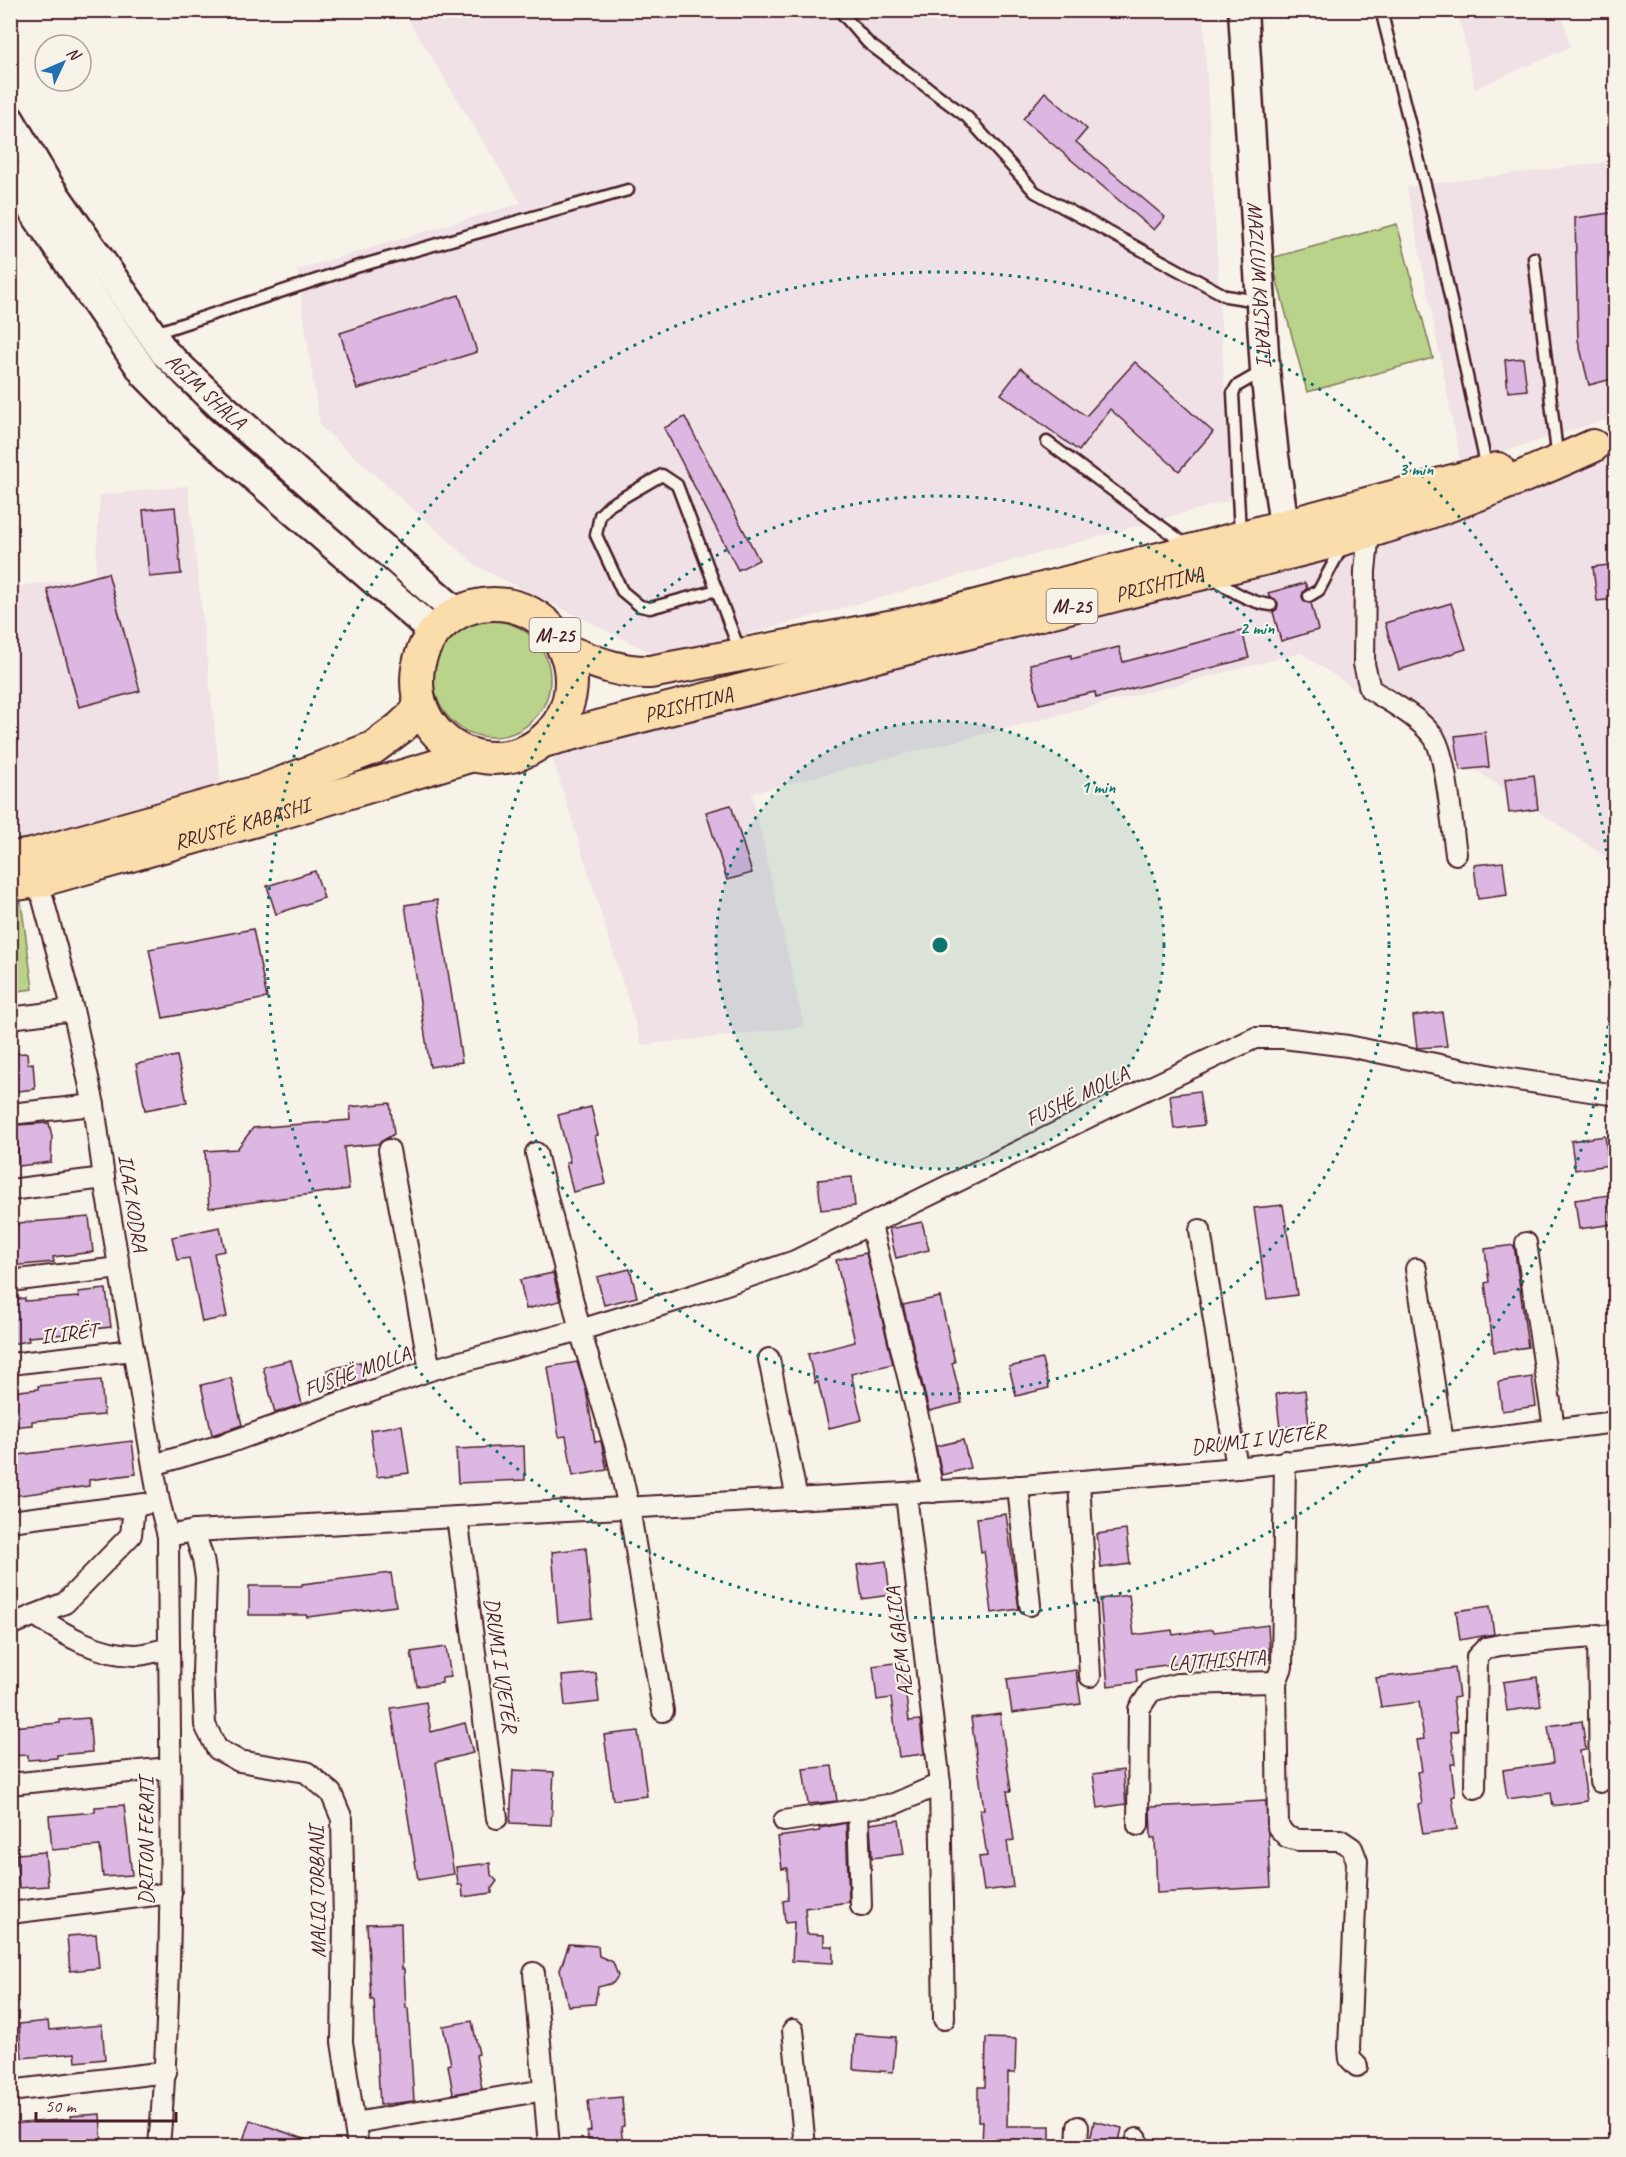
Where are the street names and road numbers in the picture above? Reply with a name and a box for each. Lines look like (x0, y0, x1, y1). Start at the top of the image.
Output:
street label: MAZLLUM KASTRATI (1242, 201, 1278, 369)
street label: AGIM SHALA (160, 348, 253, 436)
street label: PRISHTINA (1112, 560, 1207, 608)
road number: M-25 (1046, 589, 1098, 623)
road number: M-25 (530, 618, 580, 652)
street label: PRISHTINA (641, 681, 736, 728)
street label: RRUSTË KABASHI (171, 791, 317, 855)
street label: FUSHË MOLLA (1021, 1060, 1133, 1132)
street label: ILAZ KODRA (113, 1153, 154, 1255)
street label: ILIRËT (39, 1316, 103, 1349)
street label: FUSHË MOLLA (300, 1340, 414, 1402)
street label: DRUMI I VJETËR (1189, 1418, 1329, 1460)
street label: AZEM GALICA (879, 1585, 919, 1698)
street label: DRUMI I VJETËR (479, 1596, 524, 1736)
street label: LAJTHISHTA (1168, 1644, 1267, 1676)
street label: DRITON FERATI (133, 1773, 159, 1905)
street label: MALIQ TORBANI (303, 1821, 331, 1958)

